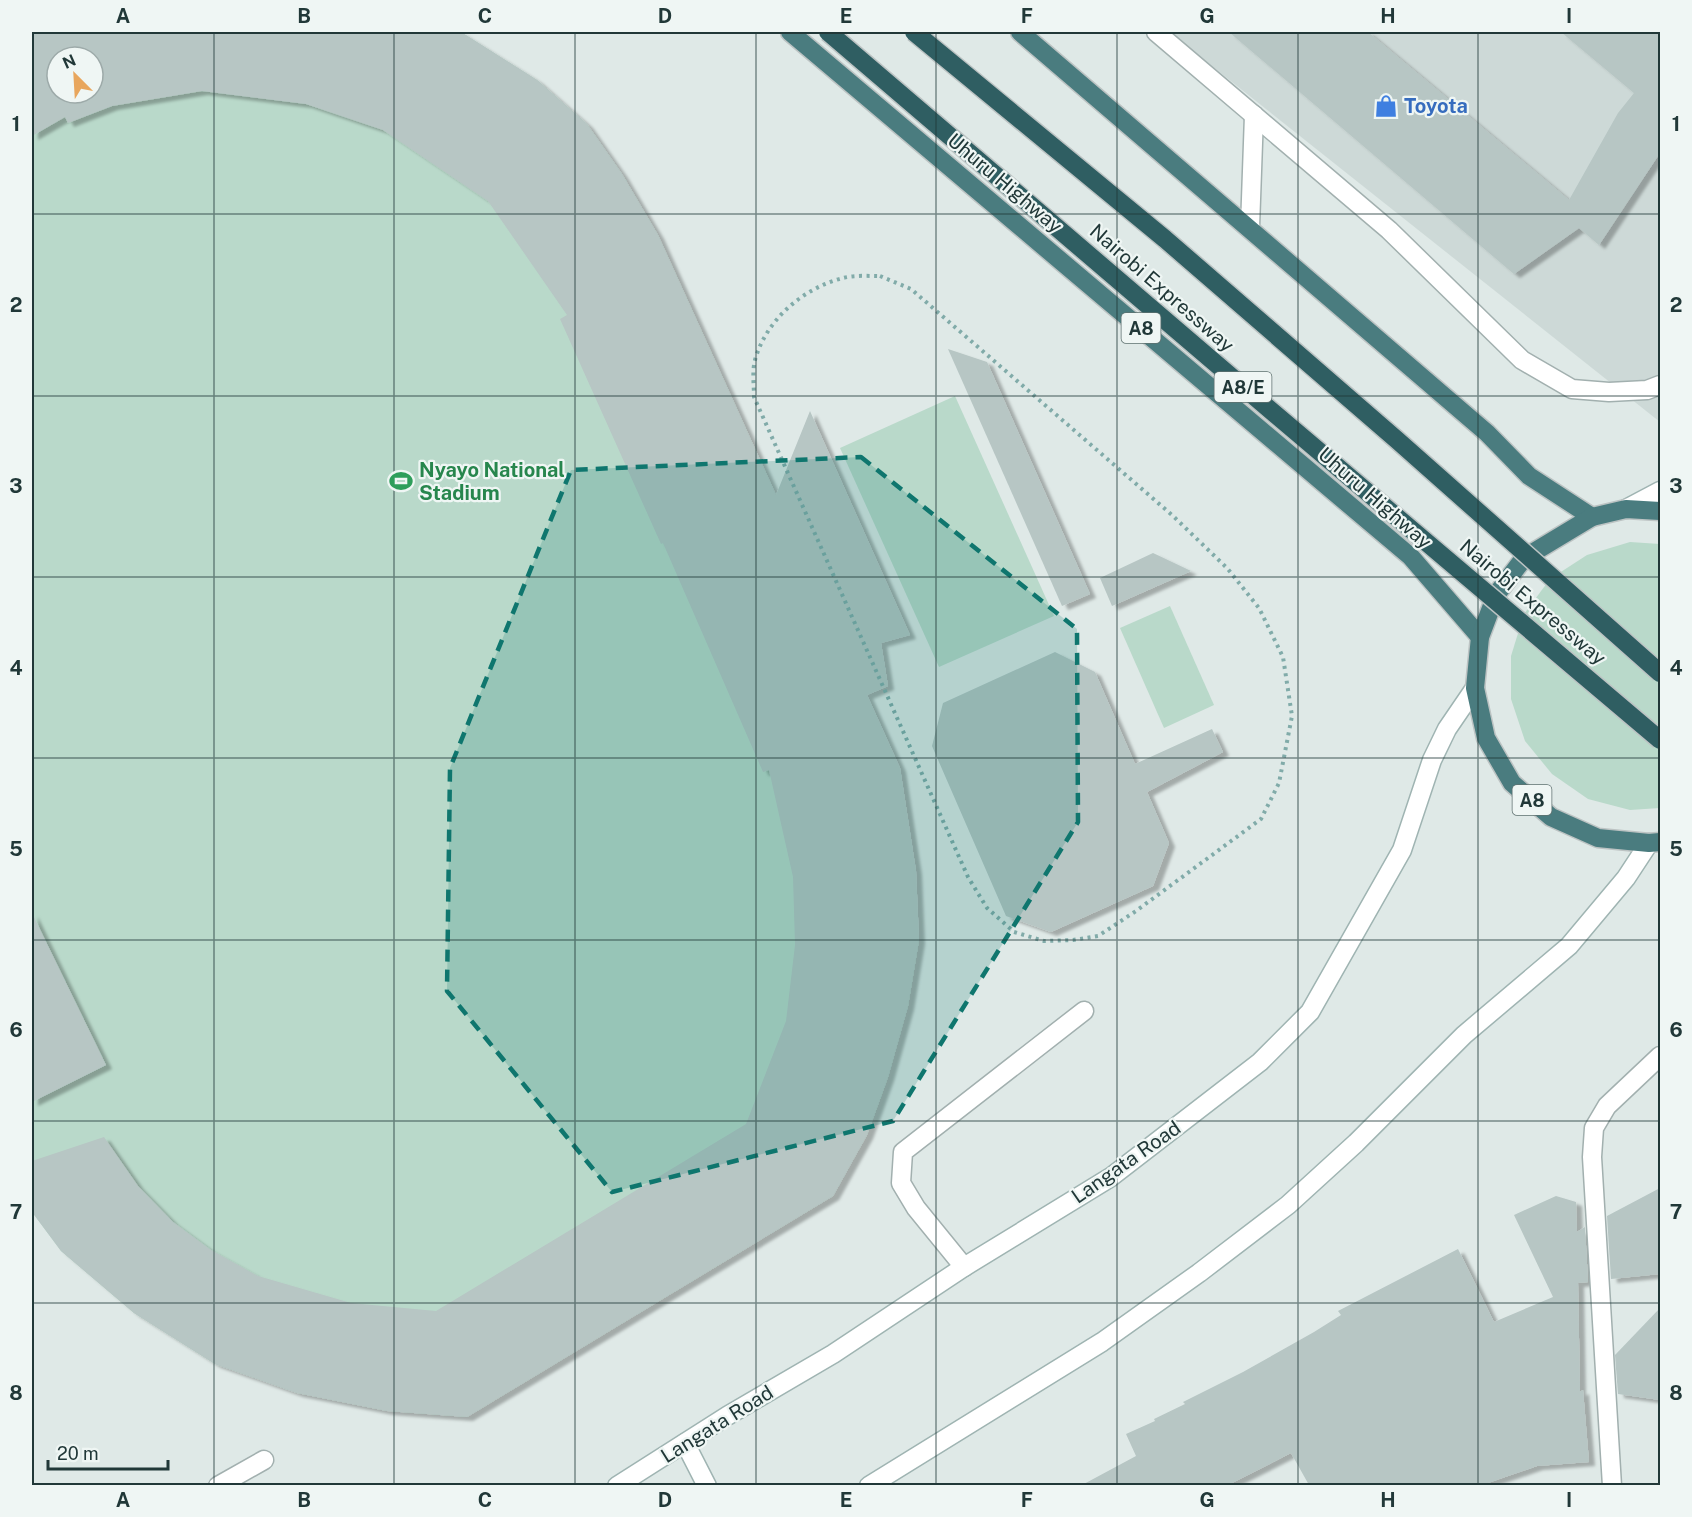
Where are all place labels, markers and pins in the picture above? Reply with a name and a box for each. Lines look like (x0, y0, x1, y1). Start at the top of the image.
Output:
shop icon: Toyota (1373, 93, 1399, 119)
place label: Toyota (1404, 94, 1468, 118)
place label: Nyayo National Stadium (419, 458, 565, 505)
sports icon: Nyayo National Stadium (388, 468, 414, 494)

